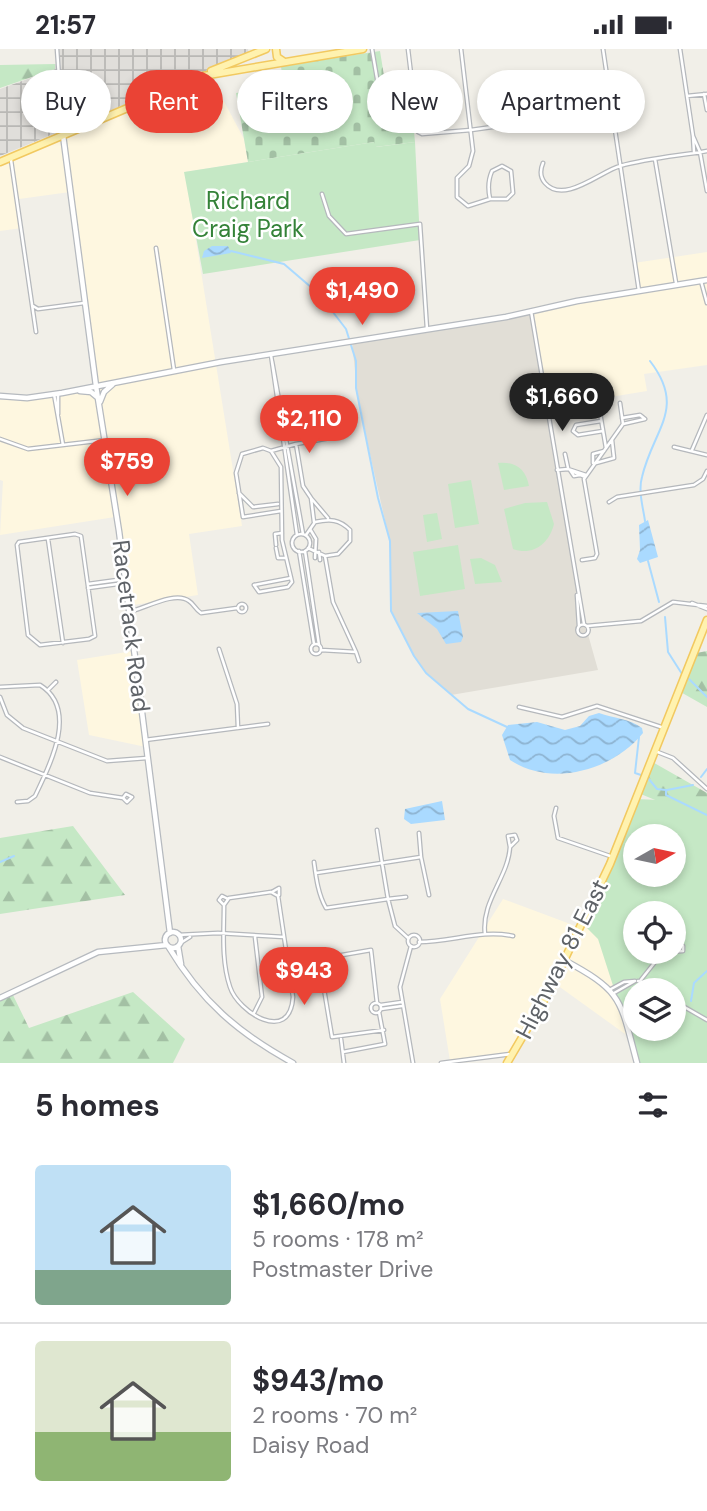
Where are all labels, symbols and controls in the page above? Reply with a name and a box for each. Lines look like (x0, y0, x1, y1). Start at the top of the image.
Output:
text: 21:57 (35, 8, 96, 42)
chip: Buy (21, 70, 111, 133)
chip: Rent (125, 70, 223, 133)
chip: Filters (237, 70, 353, 133)
chip: New (367, 70, 463, 133)
chip: Apartment (477, 70, 645, 133)
park label: Richard Craig Park (192, 185, 304, 244)
pin: $1,490 (305, 267, 419, 327)
text: $1,490 (325, 275, 399, 305)
pin: $1,660 (505, 373, 619, 433)
text: $1,660 (525, 381, 599, 411)
pin: $2,110 (252, 395, 366, 455)
text: $2,110 (276, 403, 342, 433)
pin: $759 (86, 439, 168, 498)
text: $759 (100, 446, 154, 476)
street label: Racetrack Road (106, 538, 157, 714)
north arrow (623, 824, 686, 887)
map controls (623, 824, 686, 1041)
street label: Highway 81 East (508, 874, 615, 1044)
button: locate (623, 901, 686, 964)
pin: $943 (263, 947, 345, 1007)
text: $943 (275, 955, 333, 985)
button: layers (623, 978, 686, 1041)
text: 5 homes (35, 1086, 160, 1125)
icon: filters (634, 1086, 672, 1124)
text: $1,660/mo (252, 1185, 405, 1224)
icon: home (91, 1193, 175, 1277)
text: 5 rooms · 178 m² (252, 1224, 424, 1254)
text: Postmaster Drive (252, 1254, 433, 1284)
text: $943/mo (252, 1361, 384, 1400)
icon: home (91, 1369, 175, 1453)
text: 2 rooms · 70 m² (252, 1400, 417, 1430)
text: Daisy Road (252, 1430, 369, 1460)

